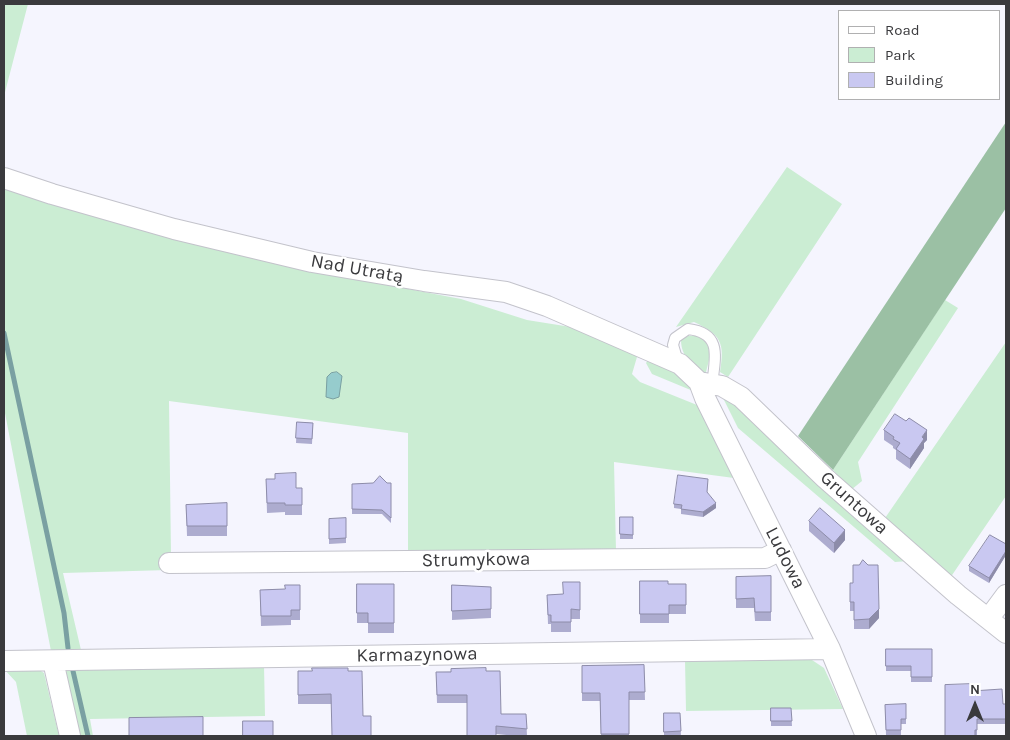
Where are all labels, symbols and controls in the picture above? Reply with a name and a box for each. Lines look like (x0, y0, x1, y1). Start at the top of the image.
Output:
legend (838, 10, 1000, 100)
text: Road (885, 21, 920, 39)
text: Park (885, 46, 915, 64)
text: Building (885, 71, 943, 89)
street label: Nad Utratą (309, 250, 405, 288)
street label: Gruntowa (815, 466, 893, 540)
street label: Ludowa (760, 523, 810, 593)
street label: Strumykowa (421, 548, 531, 572)
street label: Karmazynowa (356, 643, 478, 667)
north arrow (950, 680, 1000, 730)
text: N (970, 681, 980, 698)

